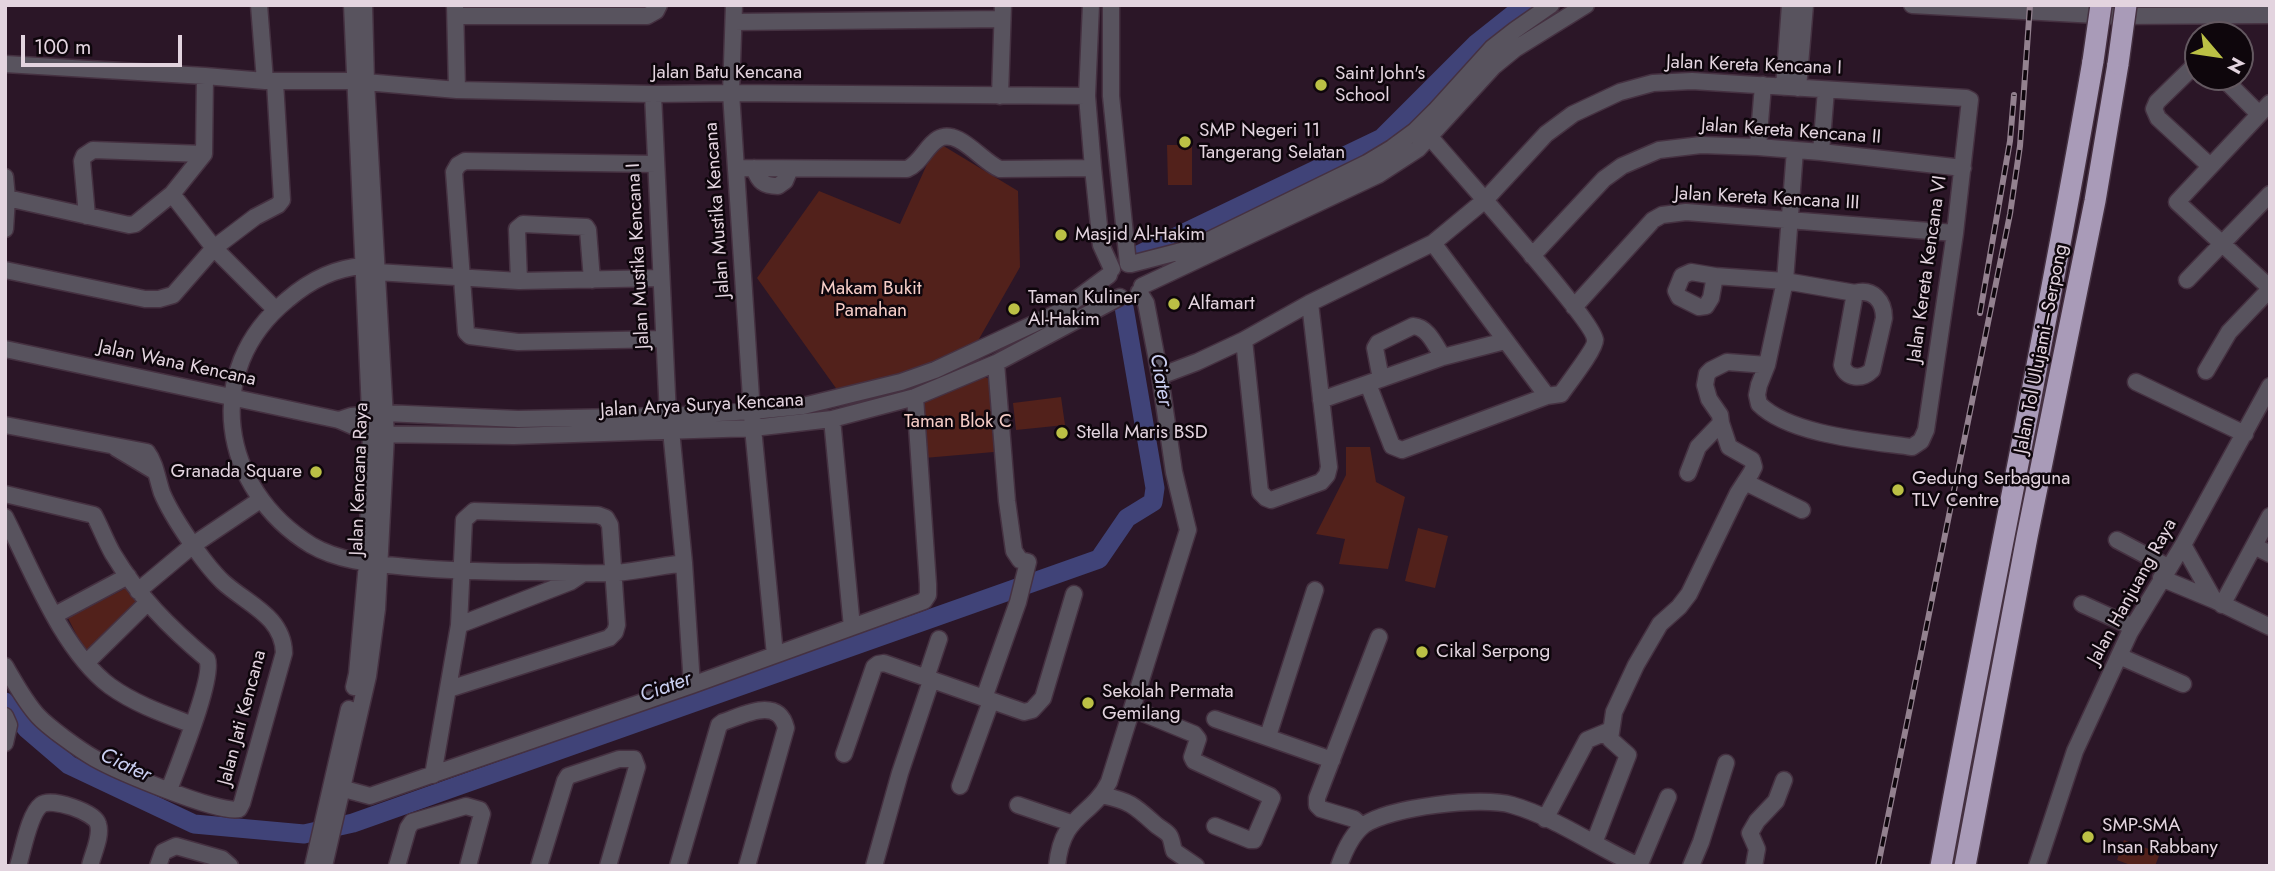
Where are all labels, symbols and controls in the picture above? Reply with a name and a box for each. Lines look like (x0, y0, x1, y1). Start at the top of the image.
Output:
scale bar (24, 21, 186, 65)
north arrow (2184, 21, 2254, 91)
text: 100 m (34, 32, 91, 62)
street label: Jalan Kereta Kencana I (1666, 52, 1842, 80)
text: N (2221, 52, 2252, 79)
street label: Jalan Batu Kencana (652, 62, 802, 84)
place label: Saint John's School (1335, 63, 1425, 107)
marker: Saint John's School (1313, 77, 1329, 93)
street label: Jalan Kereta Kencana II (1700, 114, 1882, 150)
place label: SMP Negeri 11 Tangerang Selatan (1199, 120, 1345, 164)
street label: Jalan Mustika Kencana (700, 121, 736, 299)
marker: SMP Negeri 11 Tangerang Selatan (1177, 134, 1193, 150)
street label: Jalan Mustika Kencana I (623, 162, 655, 350)
street label: Jalan Kereta Kencana VI (1904, 174, 1952, 364)
street label: Jalan Kereta Kencana III (1674, 183, 1860, 215)
place label: Masjid Al-Hakim (1075, 224, 1205, 246)
marker: Masjid Al-Hakim (1053, 227, 1069, 243)
street label: Jalan Tol Ulujami–Serpong (2010, 242, 2074, 456)
park label: Makam Bukit Pamahan (821, 278, 921, 322)
place label: Taman Kuliner Al-Hakim (1028, 287, 1139, 331)
place label: Alfamart (1188, 293, 1255, 315)
marker: Alfamart (1166, 296, 1182, 312)
marker: Taman Kuliner Al-Hakim (1006, 301, 1022, 317)
street label: Jalan Wana Kencana (96, 336, 258, 392)
water label: Ciater (1143, 352, 1177, 408)
street label: Jalan Arya Surya Kencana (600, 389, 804, 423)
street label: Jalan Kencana Raya (346, 402, 374, 556)
park label: Taman Blok C (904, 411, 1012, 433)
place label: Stella Maris BSD (1076, 422, 1208, 444)
marker: Stella Maris BSD (1054, 425, 1070, 441)
place label: Granada Square (170, 461, 302, 483)
marker: Granada Square (308, 464, 324, 480)
place label: Gedung Serbaguna TLV Centre (1912, 468, 2070, 512)
marker: Gedung Serbaguna TLV Centre (1890, 482, 1906, 498)
street label: Jalan Hanjuang Raya (2083, 515, 2183, 669)
place label: Cikal Serpong (1436, 641, 1550, 663)
marker: Cikal Serpong (1414, 644, 1430, 660)
street label: Jalan Jati Kencana (214, 648, 272, 788)
water label: Ciater (637, 667, 695, 709)
place label: Sekolah Permata Gemilang (1102, 681, 1234, 725)
marker: Sekolah Permata Gemilang (1080, 695, 1096, 711)
water label: Ciater (96, 743, 154, 789)
place label: SMP-SMA Insan Rabbany (2102, 815, 2218, 859)
marker: SMP-SMA Insan Rabbany (2080, 829, 2096, 845)

